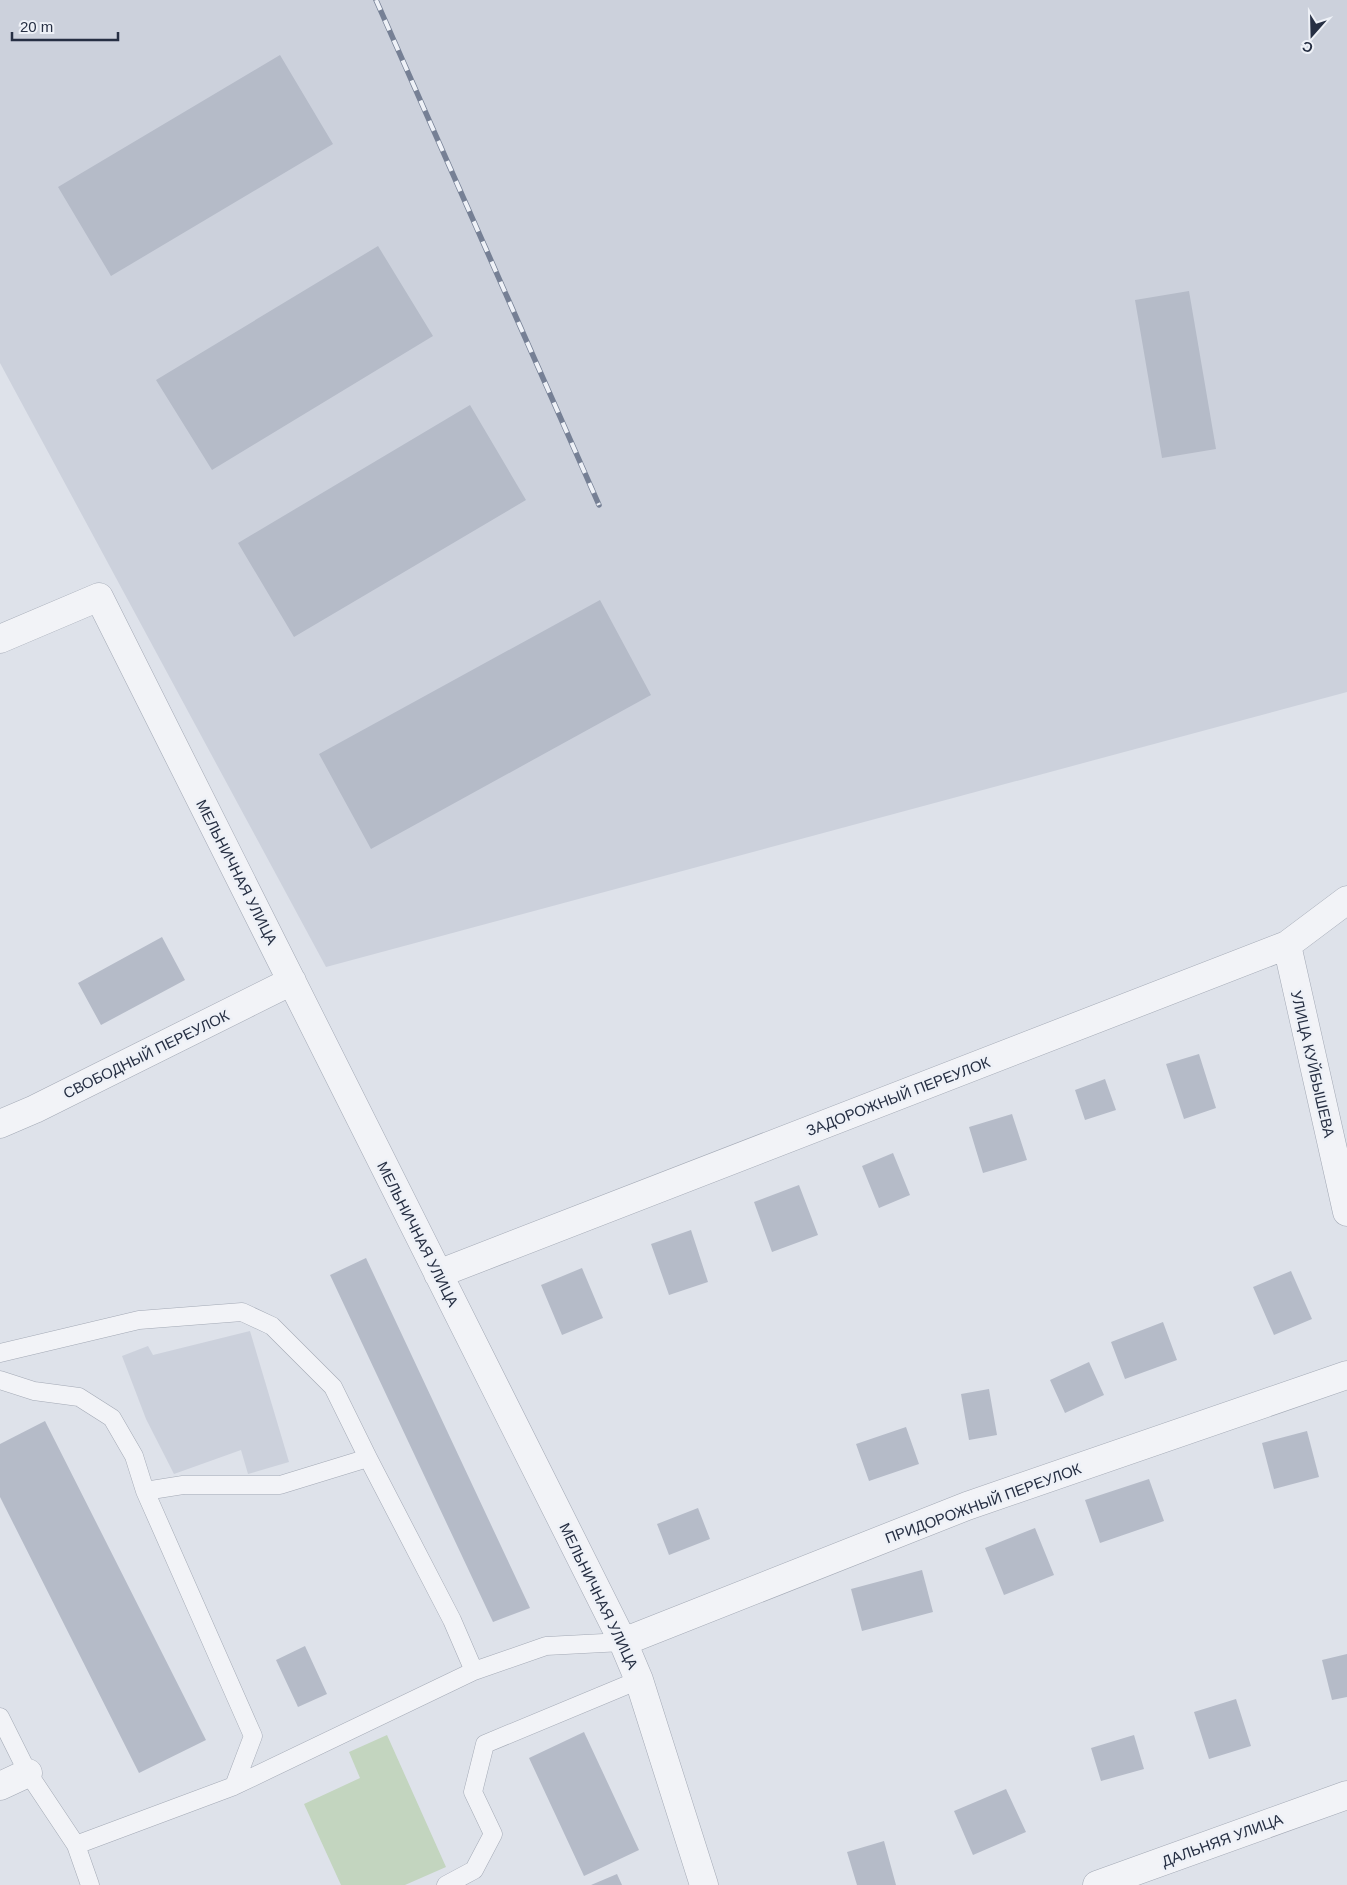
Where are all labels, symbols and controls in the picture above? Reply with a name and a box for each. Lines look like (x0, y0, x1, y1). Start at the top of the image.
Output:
scale bar (12, 10, 119, 42)
north arrow (1287, 10, 1337, 60)
text: 20 m (20, 18, 53, 35)
text: С (1300, 38, 1315, 56)
street label: МЕЛЬНИЧНАЯ УЛИЦА (193, 797, 281, 947)
street label: УЛИЦА КУЙБЫШЕВА (1288, 989, 1338, 1139)
street label: СВОБОДНЫЙ ПЕРЕУЛОК (60, 1006, 232, 1102)
street label: ЗАДОРОЖНЫЙ ПЕРЕУЛОК (804, 1053, 992, 1139)
street label: МЕЛЬНИЧНАЯ УЛИЦА (374, 1159, 462, 1309)
street label: ПРИДОРОЖНЫЙ ПЕРЕУЛОК (883, 1459, 1084, 1546)
street label: МЕЛЬНИЧНАЯ УЛИЦА (556, 1520, 642, 1672)
street label: ДАЛЬНЯЯ УЛИЦА (1159, 1810, 1285, 1870)

